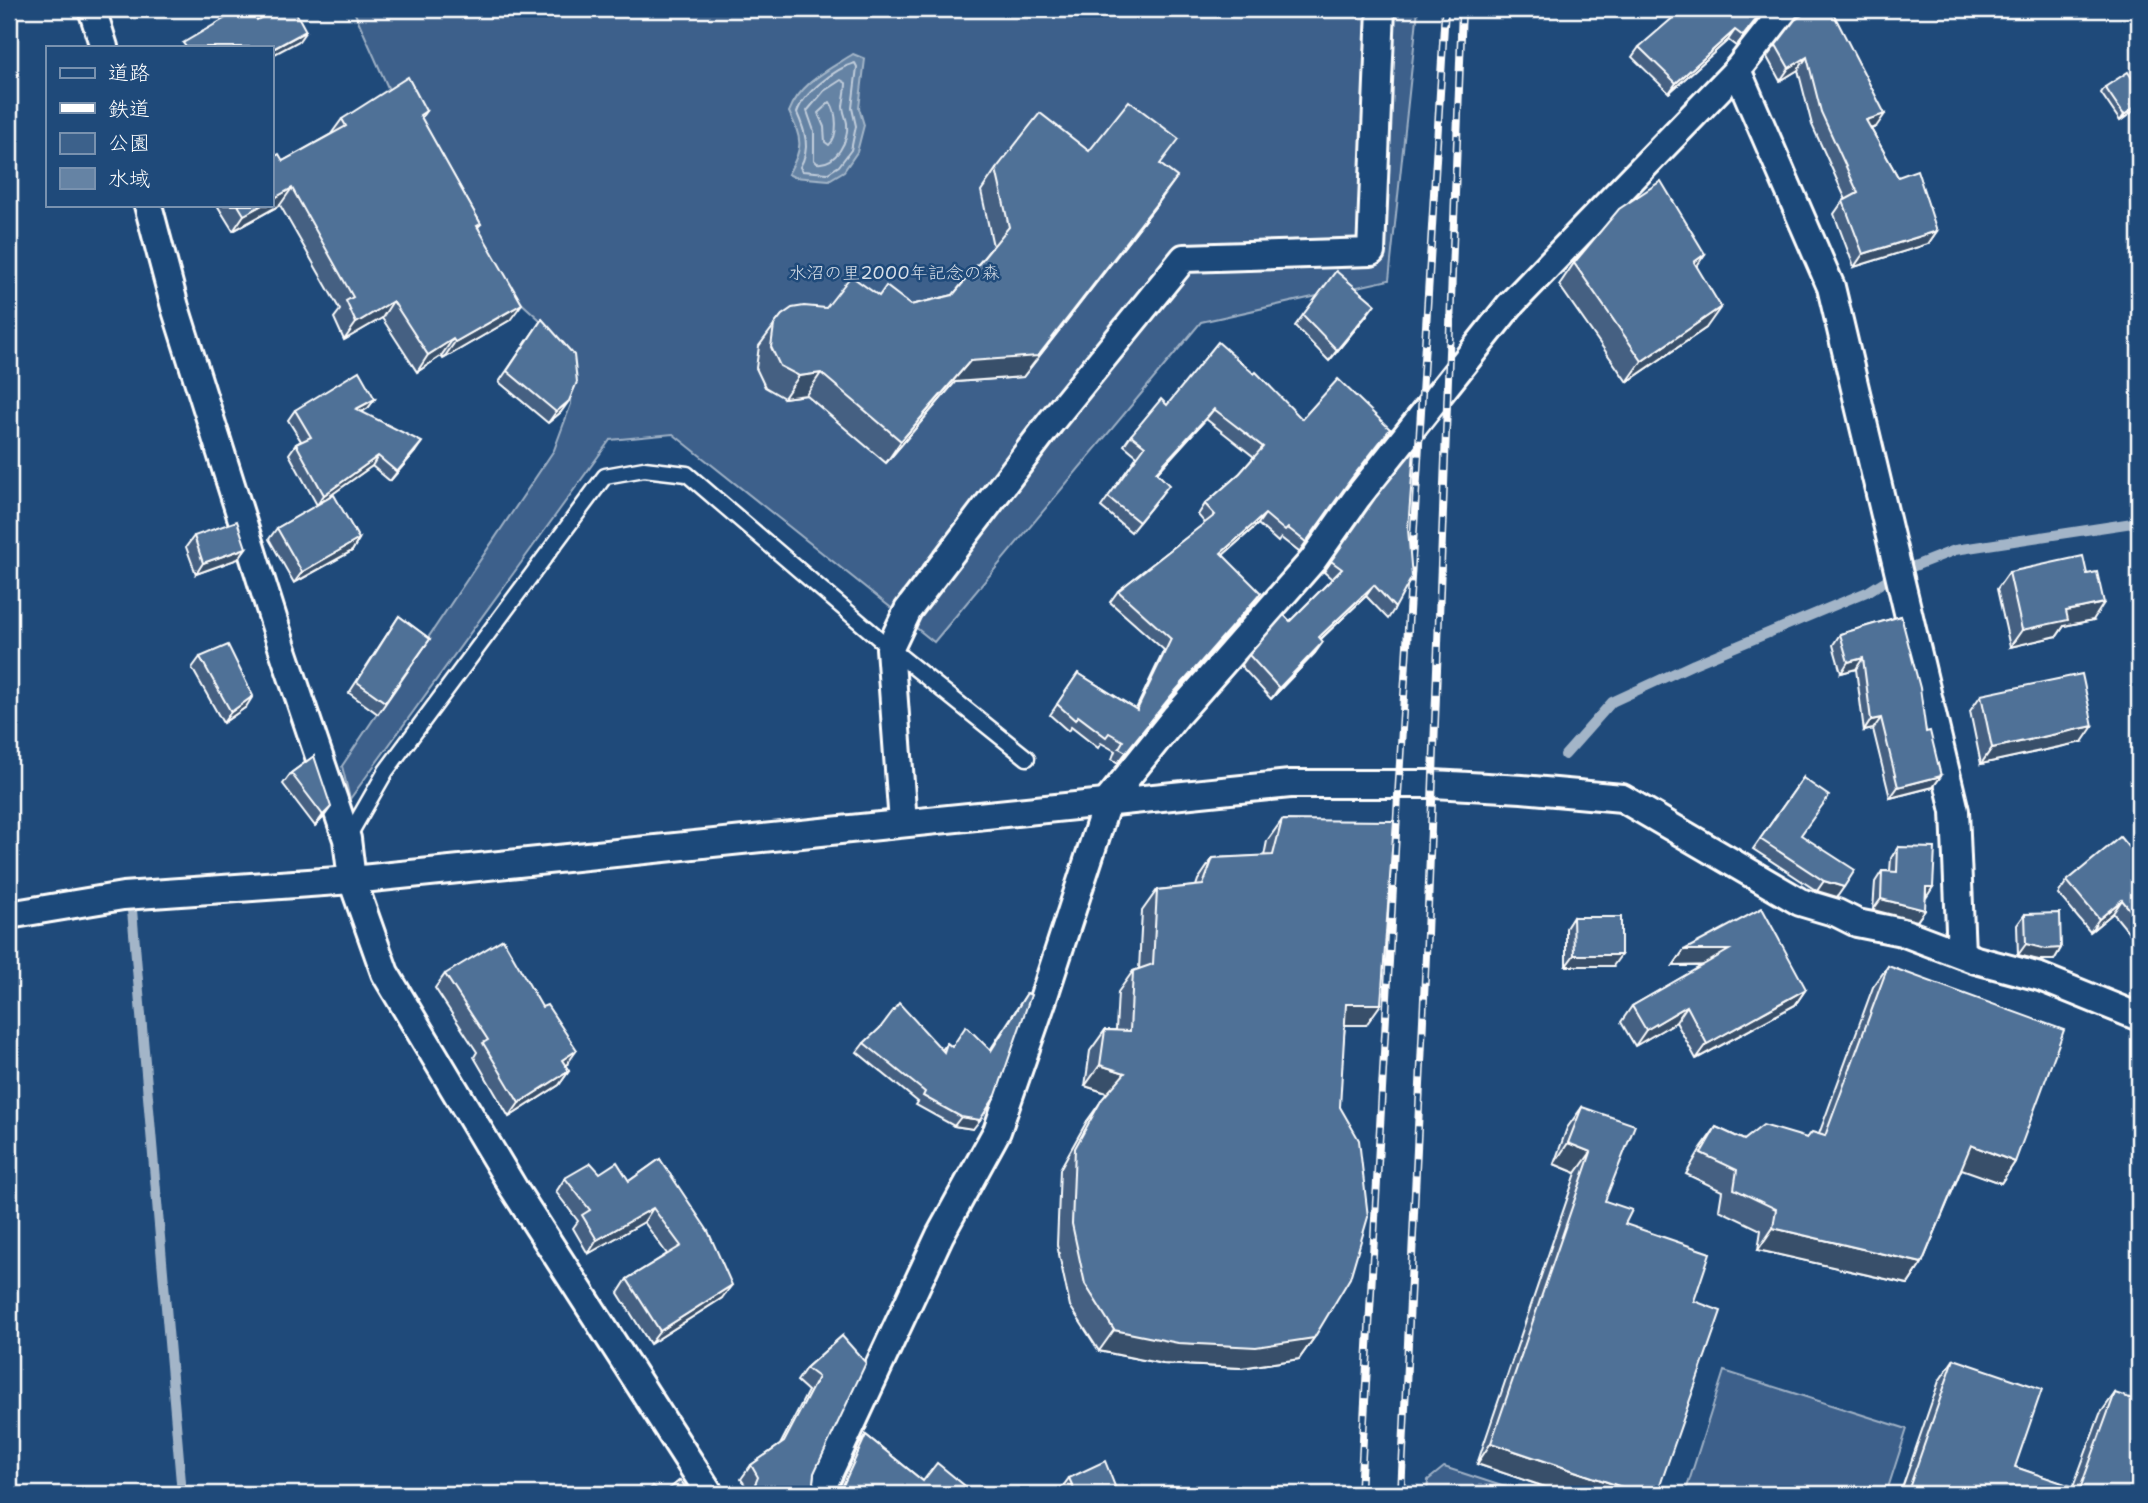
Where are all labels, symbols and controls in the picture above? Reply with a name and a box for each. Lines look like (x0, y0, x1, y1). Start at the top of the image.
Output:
legend (46, 46, 273, 206)
text: 道路 (108, 59, 150, 87)
text: 鉄道 (108, 95, 150, 123)
text: 公園 (108, 129, 150, 157)
text: 水域 (108, 165, 150, 193)
park label: 水沼の里2000年記念の森 (788, 261, 1000, 285)

